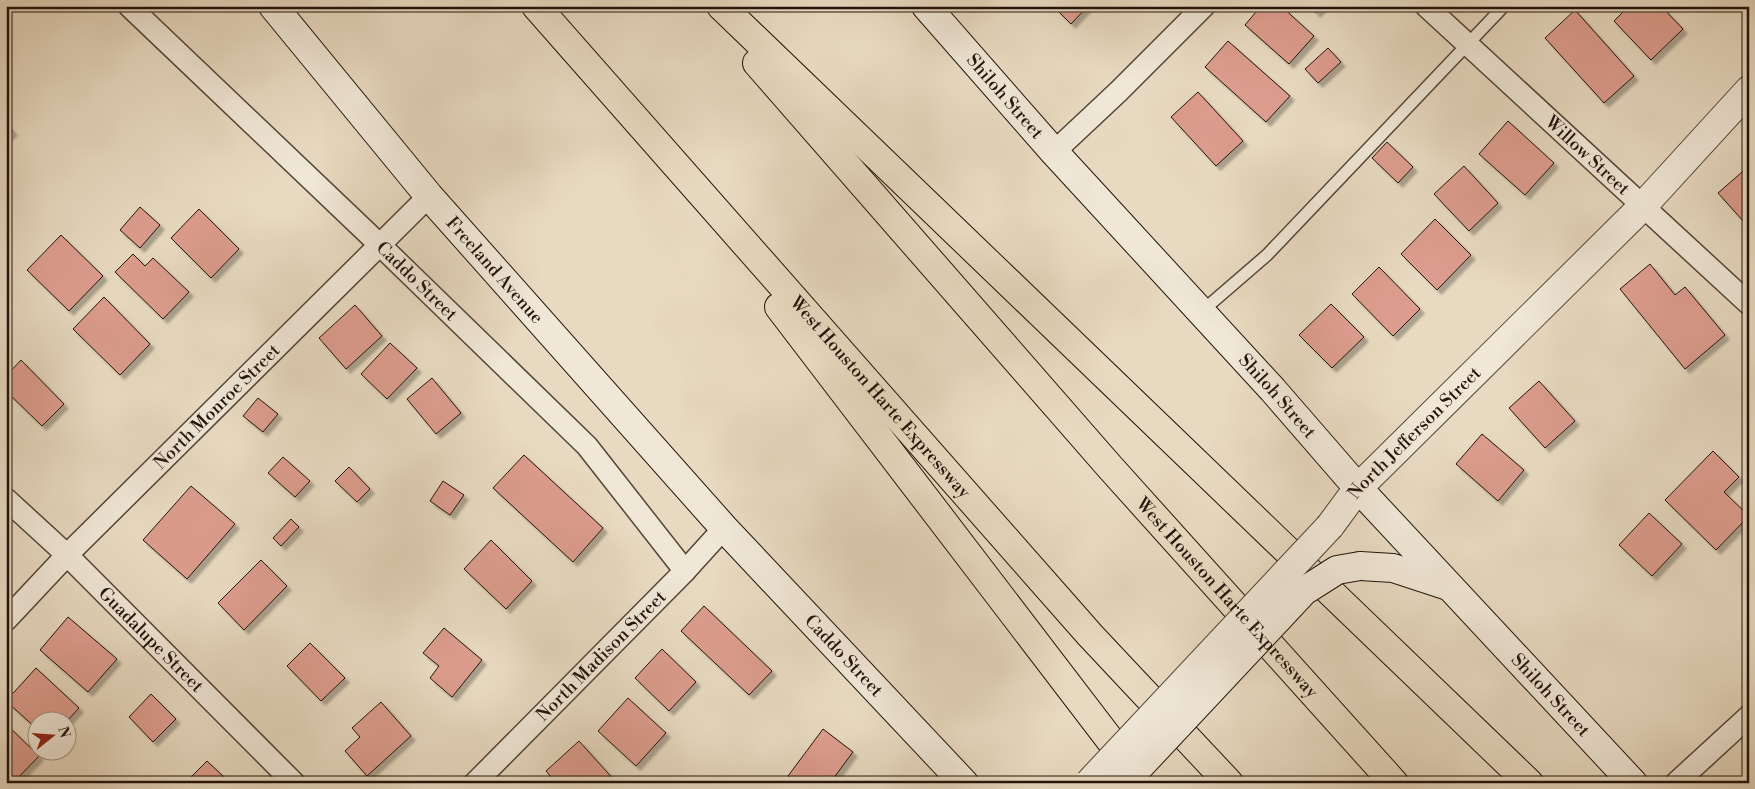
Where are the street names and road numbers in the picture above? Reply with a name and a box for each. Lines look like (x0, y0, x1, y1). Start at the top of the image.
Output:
street label: Shiloh Street (962, 49, 1049, 144)
street label: Willow Street (1540, 110, 1635, 200)
street label: Freeland Avenue (441, 212, 549, 329)
street label: Caddo Street (371, 236, 463, 326)
street label: West Houston Harte Expressway (785, 290, 976, 503)
street label: North Monroe Street (149, 338, 285, 474)
street label: Shiloh Street (1234, 349, 1322, 444)
street label: North Jefferson Street (1342, 361, 1486, 503)
street label: West Houston Harte Expressway (1131, 492, 1324, 703)
street label: Guadalupe Street (94, 582, 209, 698)
street label: North Madison Street (531, 585, 671, 726)
street label: Caddo Street (800, 609, 889, 702)
street label: Shiloh Street (1506, 648, 1596, 742)

